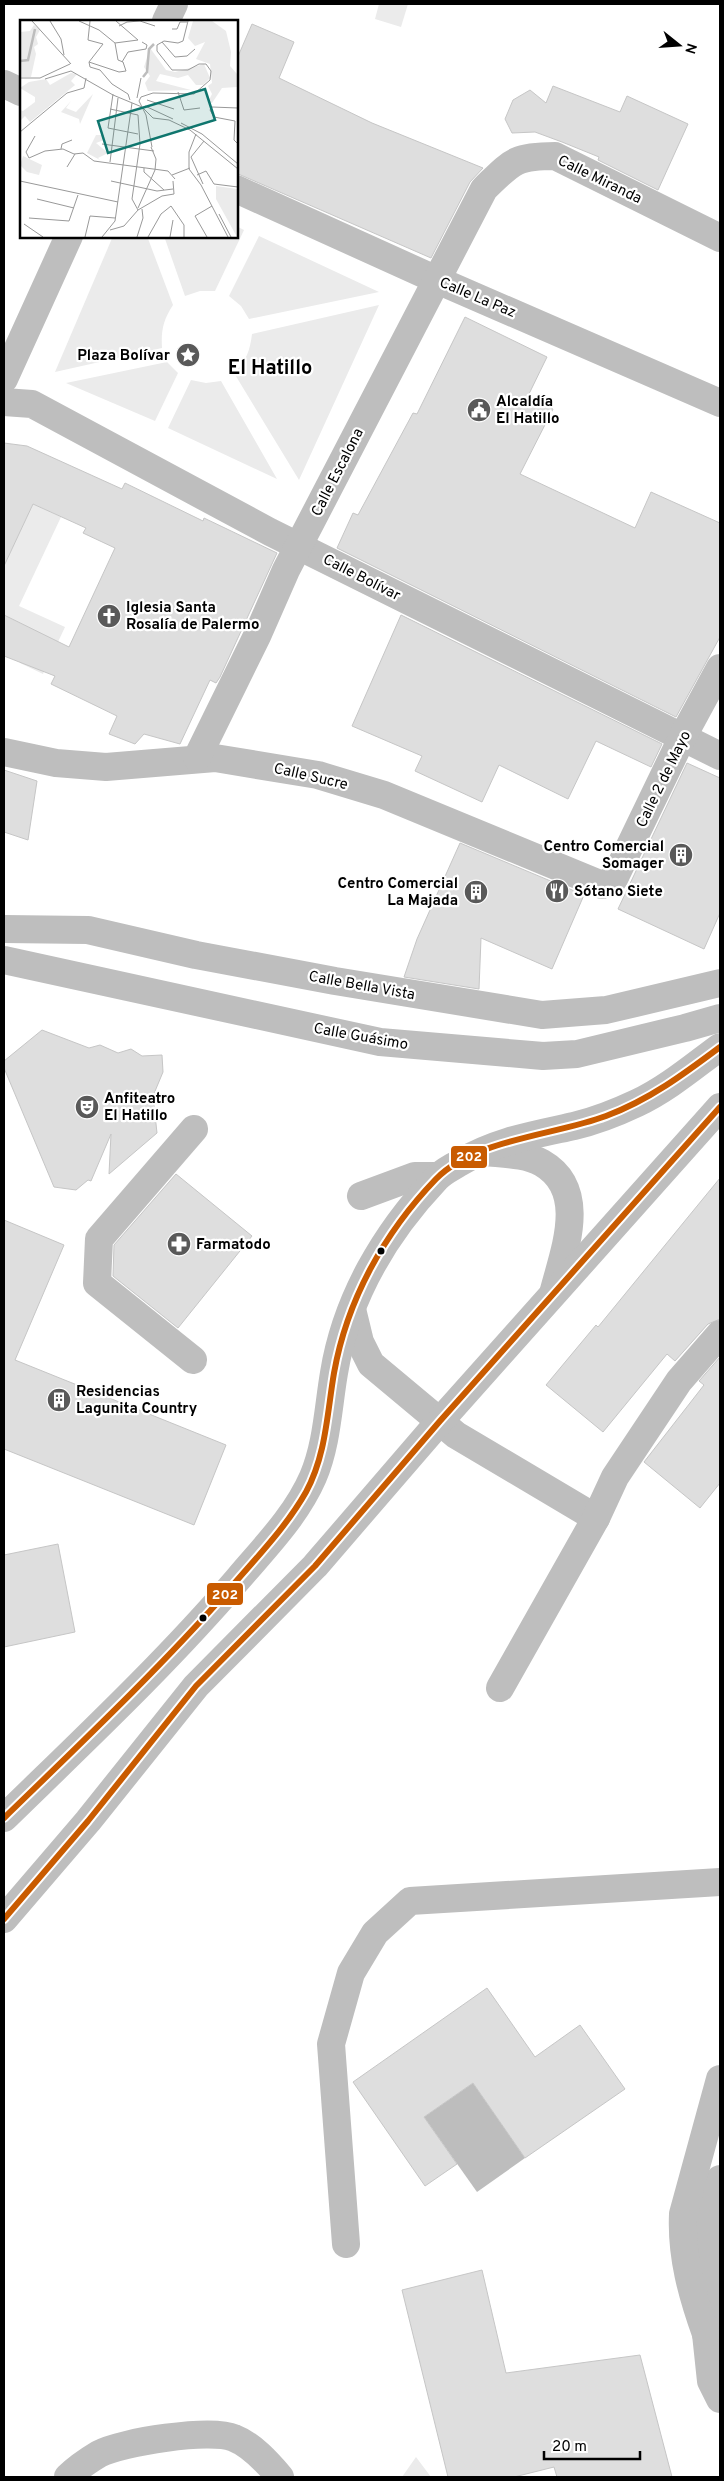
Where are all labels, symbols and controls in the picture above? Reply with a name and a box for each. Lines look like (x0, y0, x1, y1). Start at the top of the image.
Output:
inset map (20, 20, 238, 238)
north arrow (654, 20, 704, 70)
text: N (680, 41, 700, 56)
street label: Calle Miranda (554, 152, 645, 209)
street label: Calle La Paz (436, 274, 519, 323)
place icon: Plaza Bolívar (175, 342, 201, 368)
place label: Plaza Bolívar (77, 347, 171, 366)
district label: El Hatillo (228, 356, 312, 382)
place label: Alcaldía El Hatillo (496, 393, 560, 429)
public building icon: Alcaldía El Hatillo (466, 397, 492, 423)
street label: Calle Escalona (308, 425, 369, 520)
street label: Calle Bolívar (319, 551, 403, 606)
place label: Iglesia Santa Rosalía de Palermo (126, 599, 259, 635)
church icon: Iglesia Santa Rosalía de Palermo (96, 603, 122, 629)
street label: Calle 2 de Mayo (633, 728, 696, 831)
street label: Calle Sucre (272, 760, 350, 795)
place label: Centro Comercial Somager (544, 838, 665, 874)
building icon: Centro Comercial Somager (668, 842, 694, 868)
place label: Centro Comercial La Majada (338, 875, 458, 911)
restaurant icon: Sótano Siete (544, 878, 570, 904)
building icon: Centro Comercial La Majada (463, 879, 489, 905)
place label: Sótano Siete (574, 883, 663, 902)
street label: Calle Bella Vista (307, 968, 416, 1005)
street label: Calle Guásimo (312, 1020, 410, 1055)
place label: Anfiteatro El Hatillo (104, 1090, 175, 1126)
theatre icon: Anfiteatro El Hatillo (74, 1094, 100, 1120)
line badge: 202 (450, 1145, 488, 1169)
text: 202 (456, 1149, 482, 1166)
pharmacy icon: Farmatodo (166, 1231, 192, 1257)
place label: Farmatodo (196, 1236, 271, 1255)
unlabelled marker (376, 1246, 386, 1256)
place label: Residencias Lagunita Country (76, 1383, 198, 1419)
building icon: Residencias Lagunita Country (46, 1387, 72, 1413)
line badge: 202 (206, 1582, 244, 1606)
text: 202 (212, 1587, 238, 1604)
unlabelled marker (198, 1613, 208, 1623)
scale bar (544, 2428, 640, 2460)
text: 20 m (552, 2438, 587, 2457)

